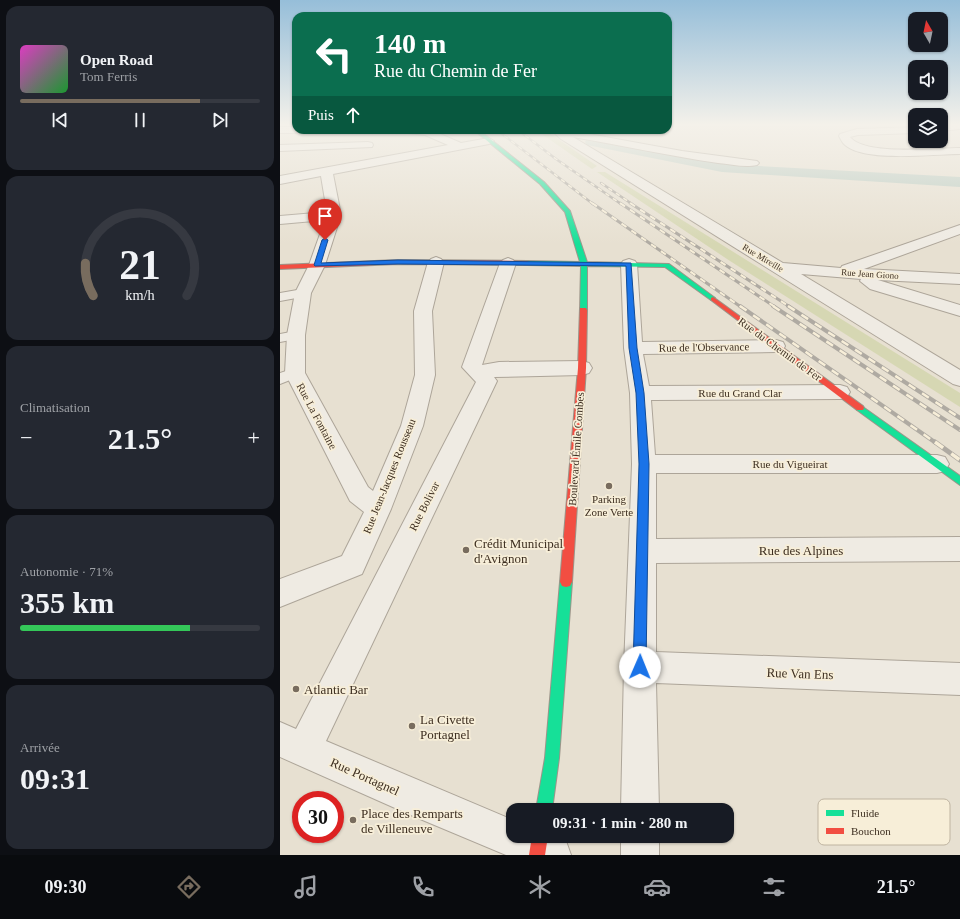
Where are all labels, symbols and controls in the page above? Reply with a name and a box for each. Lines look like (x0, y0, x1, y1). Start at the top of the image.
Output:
north arrow (908, 12, 948, 52)
map controls (908, 12, 948, 148)
icon: left (308, 28, 360, 80)
text: 140 m (374, 28, 446, 59)
text: Open Road (80, 52, 153, 68)
button: sound (908, 60, 948, 100)
text: Rue du Chemin de Fer (374, 61, 537, 81)
text: Tom Ferris (80, 69, 137, 84)
icon: ahead (342, 104, 364, 126)
text: Puis (308, 107, 334, 123)
button: layers (908, 108, 948, 148)
icon: previous (49, 109, 71, 131)
icon: pause (129, 109, 151, 131)
icon: next (209, 109, 231, 131)
pin (308, 199, 342, 240)
icon: arrive (314, 205, 336, 227)
text: 21 (119, 241, 161, 287)
street label: Rue Mireille (741, 242, 785, 274)
street label: Rue Jean Giono (841, 267, 900, 281)
text: km/h (125, 286, 155, 302)
street label: Rue du Chemin de Fer (736, 315, 824, 383)
street label: Rue de l'Observance (659, 340, 749, 354)
street label: Rue La Fontaine (294, 381, 340, 451)
street label: Rue du Grand Clar (698, 387, 782, 399)
street label: Boulevard Émile Combes (566, 392, 586, 506)
text: Climatisation (20, 400, 90, 415)
street label: Rue Jean-Jacques Rousseau (360, 416, 418, 535)
text: 21.5° (108, 422, 172, 455)
text: − (20, 425, 32, 450)
text: + (248, 425, 260, 450)
street label: Rue du Vigueirat (753, 458, 827, 470)
street label: Rue Bolivar (407, 479, 442, 533)
marker: Parking Zone Verte (604, 481, 614, 491)
place label: Parking Zone Verte (585, 493, 633, 518)
place label: Crédit Municipal d'Avignon (474, 536, 564, 566)
street label: Rue des Alpines (759, 543, 843, 558)
marker: Crédit Municipal d'Avignon (461, 545, 471, 555)
text: Autonomie · 71% (20, 564, 113, 579)
text: 355 km (20, 586, 114, 619)
position arrow (619, 646, 661, 688)
street label: Rue Van Ens (766, 665, 834, 682)
place label: Atlantic Bar (304, 682, 369, 697)
marker: Atlantic Bar (291, 684, 301, 694)
place label: La Civette Portagnel (420, 712, 475, 742)
marker: La Civette Portagnel (407, 721, 417, 731)
text: Arrivée (20, 740, 60, 755)
street label: Rue Portagnel (328, 755, 402, 799)
text: 09:31 (20, 762, 90, 795)
speed limit sign: 30 (292, 791, 344, 843)
legend (818, 799, 950, 845)
place label: Place des Remparts de Villeneuve (361, 806, 463, 836)
text: Fluide (851, 807, 879, 819)
marker: Place des Remparts de Villeneuve (348, 815, 358, 825)
text: 09:31 · 1 min · 280 m (553, 815, 688, 831)
text: Bouchon (851, 825, 891, 837)
icon: directions (175, 873, 203, 901)
icon: music (292, 873, 320, 901)
icon: phone (409, 873, 437, 901)
icon: climate (526, 873, 554, 901)
icon: car (643, 873, 671, 901)
icon: filters (760, 873, 788, 901)
text: 09:30 (44, 877, 86, 897)
text: 21.5° (877, 877, 916, 897)

